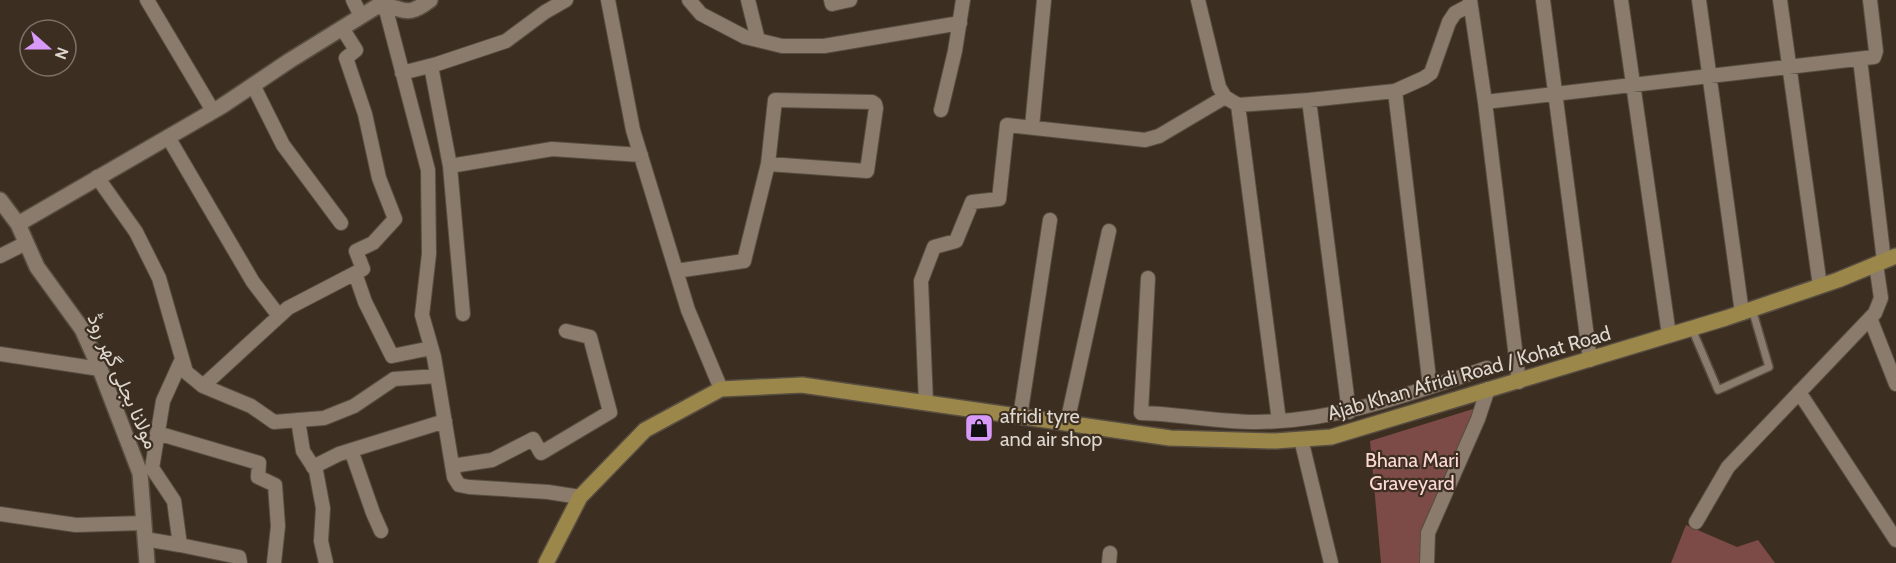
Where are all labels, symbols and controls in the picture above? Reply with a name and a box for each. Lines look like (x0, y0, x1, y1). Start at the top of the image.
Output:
north arrow (18, 18, 78, 78)
text: N (51, 45, 72, 62)
street label: مولانا بجلی گھر روڈ (81, 310, 164, 453)
street label: Ajab Khan Afridi Road / Kohat Road (1325, 321, 1613, 425)
place label: afridi tyre and air shop (1000, 404, 1102, 451)
shop icon: afridi tyre and air shop (963, 412, 995, 444)
park label: Bhana Mari Graveyard (1365, 448, 1459, 495)

